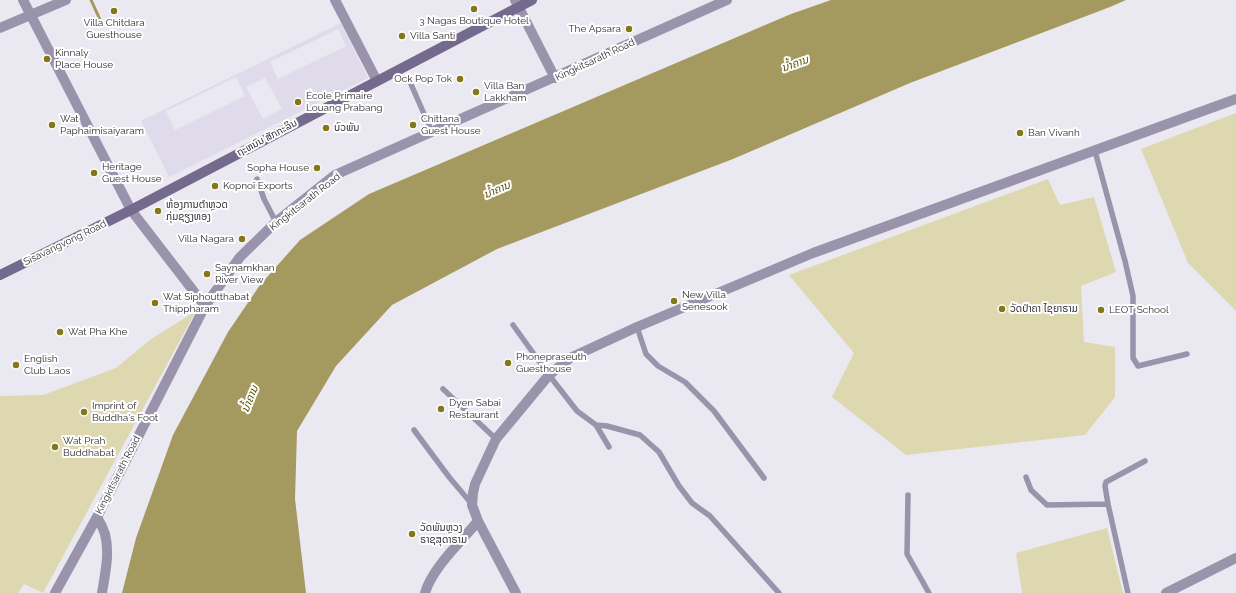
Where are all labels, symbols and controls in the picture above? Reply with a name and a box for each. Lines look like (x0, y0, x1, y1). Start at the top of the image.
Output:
marker: 3 Nagas Boutique Hotel (469, 4, 479, 14)
marker: Villa Chitdara Guesthouse (109, 6, 119, 16)
place label: 3 Nagas Boutique Hotel (419, 15, 529, 27)
place label: Villa Chitdara Guesthouse (83, 17, 145, 40)
place label: The Apsara (569, 23, 621, 35)
marker: The Apsara (624, 24, 634, 34)
place label: Villa Santi (410, 30, 455, 42)
marker: Villa Santi (397, 31, 407, 41)
street label: Kingkitsarath Road (553, 36, 637, 84)
place label: Kinnaly Place House (55, 47, 113, 70)
water label: ນ້ຳຄານ (780, 53, 810, 75)
marker: Kinnaly Place House (42, 54, 52, 64)
place label: Ock Pop Tok (394, 73, 452, 85)
marker: Ock Pop Tok (455, 74, 465, 84)
place label: Villa Ban Lakkham (484, 80, 526, 104)
marker: Villa Ban Lakkham (471, 87, 481, 97)
place label: École Primaire Louang Prabang (306, 90, 382, 114)
marker: École Primaire Louang Prabang (293, 97, 303, 107)
place label: Wat Paphaimisaiyaram (60, 113, 144, 136)
place label: Chittana Guest House (421, 113, 481, 136)
street label: ຖະຫນົນ ສັກກະລິນ (235, 117, 299, 159)
marker: Wat Paphaimisaiyaram (47, 120, 57, 130)
marker: Chittana Guest House (408, 120, 418, 130)
place label: ບົວພັນ (334, 122, 359, 134)
marker: ບົວພັນ (321, 123, 331, 133)
place label: Ban Vivanh (1028, 127, 1080, 139)
marker: Ban Vivanh (1015, 128, 1025, 138)
place label: Heritage Guest House (102, 161, 162, 184)
place label: Sopha House (247, 162, 309, 174)
marker: Sopha House (312, 163, 322, 173)
marker: Heritage Guest House (89, 168, 99, 178)
street label: Kingkitsarath Road (267, 171, 343, 233)
water label: ນ້ຳຄານ (482, 179, 512, 201)
place label: Kopnoï Exports (223, 180, 293, 192)
marker: Kopnoï Exports (210, 181, 220, 191)
place label: ຫ້ອງການຕຳຫຼວດ ກຸ່ມຊຽງທອງ (166, 199, 228, 222)
marker: ຫ້ອງການຕຳຫຼວດ ກຸ່ມຊຽງທອງ (153, 206, 163, 216)
street label: Sisavangvong Road (22, 218, 108, 268)
place label: Villa Nagara (178, 233, 234, 245)
marker: Villa Nagara (237, 234, 247, 244)
place label: Saynamkhan River View (215, 262, 275, 286)
marker: Saynamkhan River View (202, 269, 212, 279)
place label: New Villa Senesook (682, 289, 728, 312)
place label: Wat Siphoutthabat Thippharam (163, 291, 249, 314)
marker: New Villa Senesook (669, 296, 679, 306)
marker: Wat Siphoutthabat Thippharam (150, 298, 160, 308)
place label: ວັດປ່າຄາ ໄຊຍາຣາມ (1010, 303, 1078, 315)
marker: ວັດປ່າຄາ ໄຊຍາຣາມ (997, 304, 1007, 314)
place label: LEOT School (1109, 304, 1169, 316)
marker: LEOT School (1096, 305, 1106, 315)
place label: Wat Pha Khe (68, 326, 127, 338)
marker: Wat Pha Khe (55, 327, 65, 337)
place label: Phonepraseuth Guesthouse (516, 351, 587, 374)
place label: English Club Laos (24, 353, 70, 376)
marker: Phonepraseuth Guesthouse (503, 358, 513, 368)
marker: English Club Laos (11, 360, 21, 370)
water label: ນ້ຳຄານ (239, 384, 261, 414)
place label: Dyen Sabai Restaurant (449, 397, 501, 420)
place label: Imprint of Buddha's Foot (92, 400, 158, 424)
marker: Dyen Sabai Restaurant (436, 404, 446, 414)
marker: Imprint of Buddha's Foot (79, 407, 89, 417)
street label: Kingkitsarath Road (93, 434, 143, 516)
place label: Wat Prah Buddhabat (63, 435, 114, 458)
marker: Wat Prah Buddhabat (50, 442, 60, 452)
place label: ວັດພັນຫຼວງ ຣາຊສຸດາຣາມ (420, 522, 467, 546)
marker: ວັດພັນຫຼວງ ຣາຊສຸດາຣາມ (407, 529, 417, 539)

